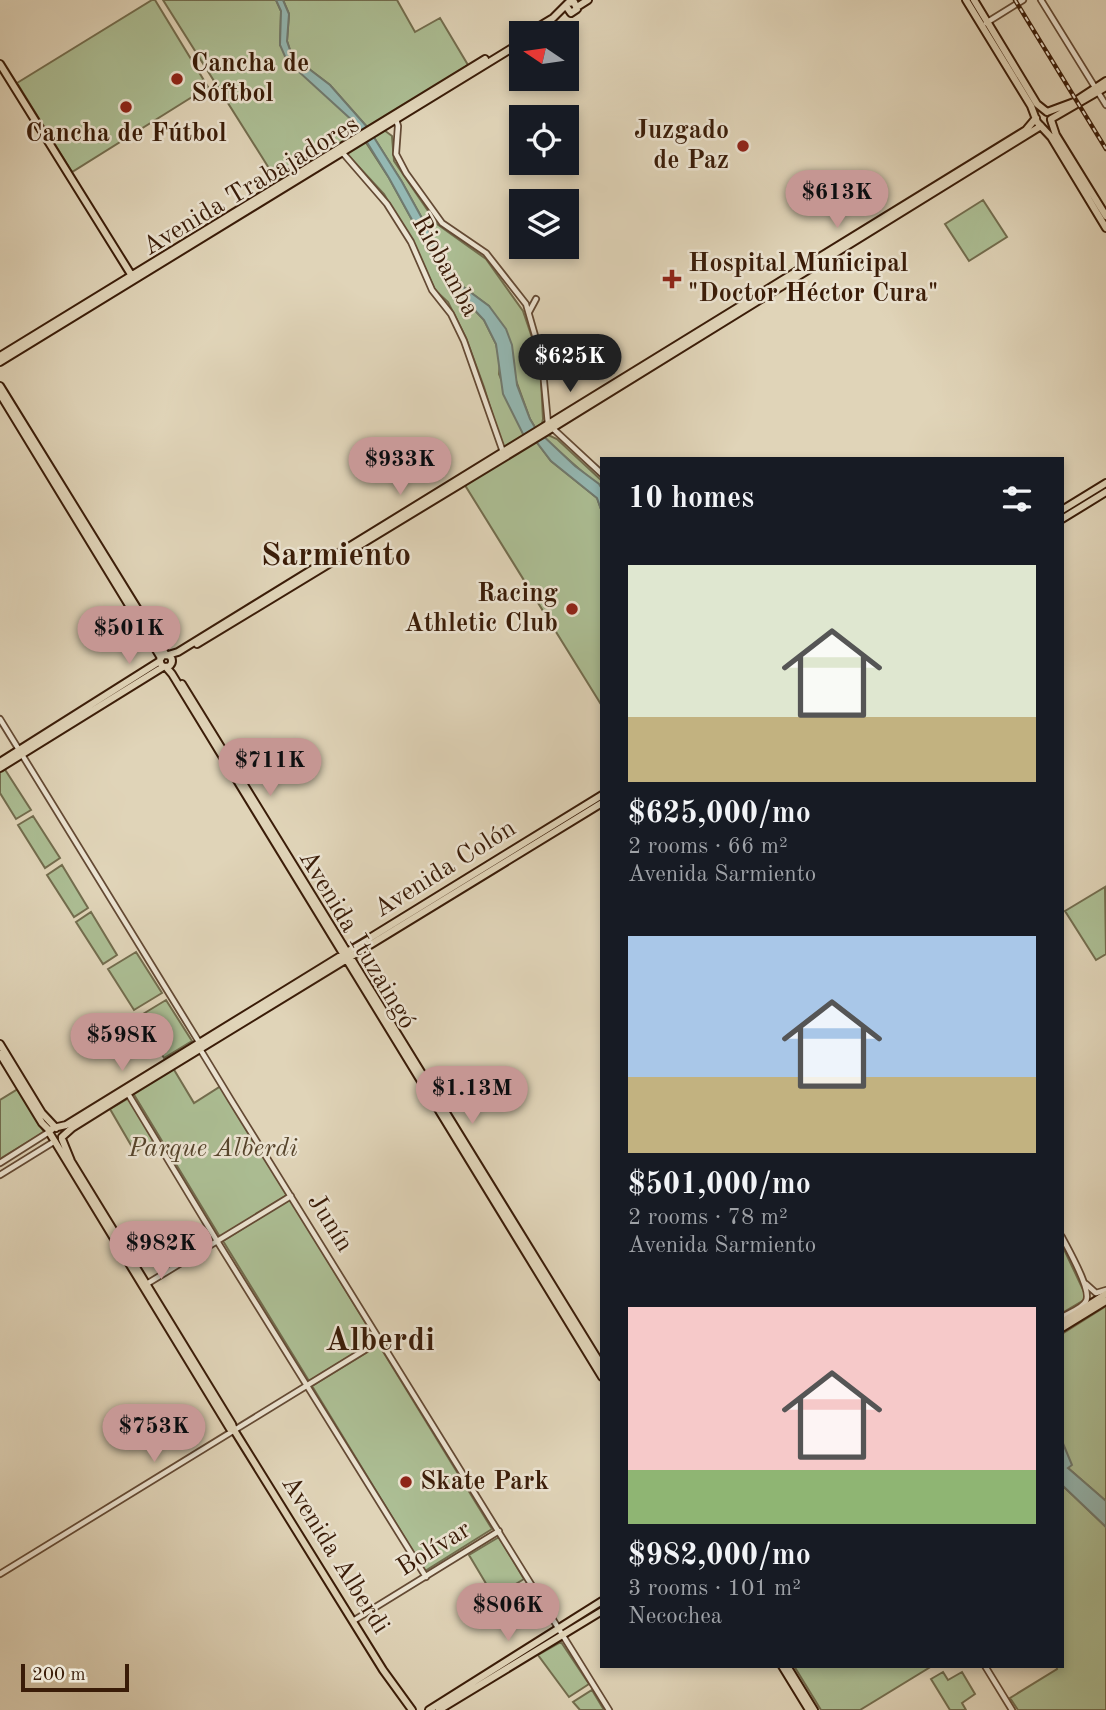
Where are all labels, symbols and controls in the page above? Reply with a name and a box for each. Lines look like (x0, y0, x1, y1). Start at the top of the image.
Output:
north arrow (509, 21, 579, 91)
map controls (509, 21, 579, 259)
place label: Cancha de Sóftbol (191, 51, 309, 107)
marker: Cancha de Sóftbol (169, 71, 185, 87)
marker: Cancha de Fútbol (118, 99, 134, 115)
button: locate (509, 105, 579, 175)
street label: Avenida Trabajadores (138, 111, 364, 261)
place label: Juzgado de Paz (634, 118, 729, 174)
place label: Cancha de Fútbol (25, 121, 227, 147)
marker: Juzgado de Paz (735, 138, 751, 154)
pin: $613K (788, 170, 886, 230)
text: $613K (801, 181, 873, 204)
button: layers (509, 189, 579, 259)
street label: Riobamba (407, 211, 483, 321)
place label: Hospital Municipal "Doctor Héctor Cura" (688, 251, 938, 307)
marker: Hospital Municipal "Doctor Héctor Cura" (662, 269, 682, 289)
pin: $625K (521, 334, 619, 394)
text: $625K (534, 345, 606, 368)
pin: $933K (351, 438, 449, 497)
text: $933K (364, 448, 436, 471)
icon: filters (998, 480, 1036, 518)
text: 10 homes (628, 484, 754, 514)
district label: Sarmiento (261, 540, 411, 573)
place label: Racing Athletic Club (404, 581, 559, 637)
marker: Racing Athletic Club (564, 601, 580, 617)
pin: $501K (80, 606, 178, 666)
icon: home (769, 610, 895, 736)
text: $501K (93, 617, 165, 640)
pin: $711K (221, 738, 319, 798)
text: $711K (234, 749, 306, 772)
text: $625,000/mo (628, 799, 811, 829)
street label: Avenida Colón (370, 815, 520, 923)
text: 2 rooms · 66 m² (628, 835, 788, 858)
street label: Avenida Ituzaingó (294, 846, 420, 1034)
text: Avenida Sarmiento (628, 863, 816, 886)
icon: home (769, 981, 895, 1107)
pin: $598K (73, 1014, 171, 1073)
text: $598K (86, 1024, 158, 1047)
pin: $1.13M (415, 1066, 529, 1126)
text: $1.13M (432, 1077, 512, 1100)
park label: Parque Alberdi (127, 1136, 298, 1162)
text: $501,000/mo (628, 1170, 811, 1200)
street label: Junín (302, 1189, 358, 1257)
text: 2 rooms · 78 m² (628, 1206, 788, 1229)
pin: $982K (112, 1222, 210, 1281)
text: $982K (125, 1232, 197, 1255)
text: Avenida Sarmiento (628, 1234, 816, 1257)
district label: Alberdi (325, 1325, 435, 1358)
icon: home (769, 1352, 895, 1478)
pin: $753K (105, 1404, 203, 1464)
text: $753K (118, 1415, 190, 1438)
place label: Skate Park (420, 1469, 550, 1495)
street label: Avenida Alberdi (276, 1471, 394, 1639)
marker: Skate Park (398, 1474, 414, 1490)
street label: Bolívar (393, 1516, 476, 1582)
text: $982,000/mo (628, 1541, 811, 1571)
text: 3 rooms · 101 m² (628, 1577, 801, 1600)
pin: $806K (459, 1584, 557, 1643)
text: $806K (472, 1594, 544, 1617)
text: Necochea (628, 1605, 722, 1628)
scale bar (21, 1661, 130, 1693)
text: 200 m (32, 1666, 85, 1685)

